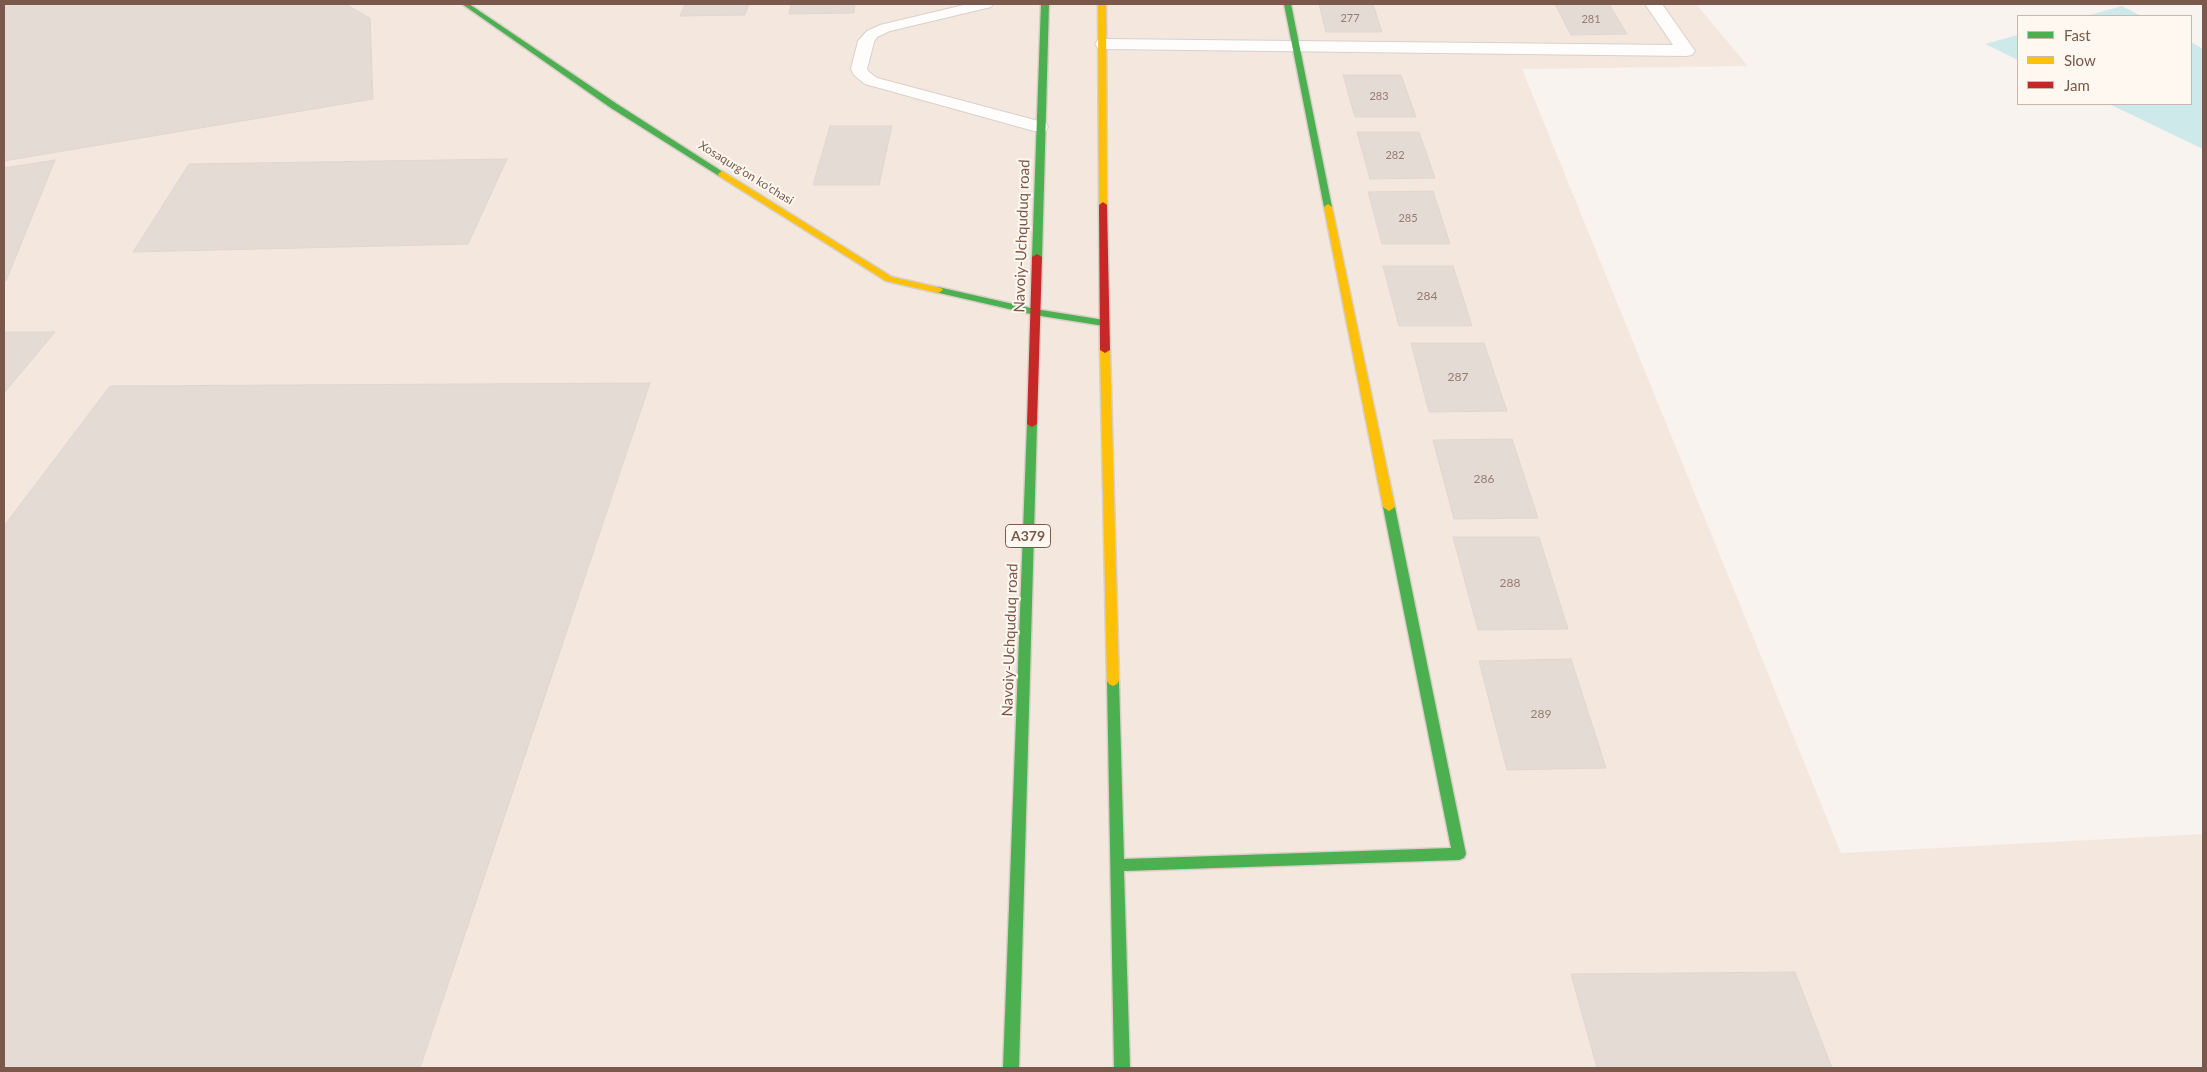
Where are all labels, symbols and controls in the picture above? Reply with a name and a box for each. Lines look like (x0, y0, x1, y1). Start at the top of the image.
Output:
house number: 277 (1340, 11, 1360, 25)
house number: 281 (1581, 12, 1601, 26)
legend (2017, 15, 2192, 105)
text: Fast (2064, 26, 2091, 44)
text: Slow (2064, 51, 2096, 69)
text: Jam (2064, 76, 2090, 94)
house number: 283 (1369, 89, 1389, 103)
street label: Xosaqurg'on ko'chasi (696, 138, 796, 208)
house number: 282 (1385, 148, 1405, 162)
street label: Navoiy-Uchquduq road (1010, 159, 1034, 313)
house number: 285 (1398, 211, 1418, 225)
house number: 284 (1417, 289, 1437, 303)
house number: 287 (1448, 370, 1468, 384)
house number: 286 (1474, 472, 1494, 486)
road number: A379 (1006, 524, 1050, 548)
street label: Navoiy-Uchquduq road (998, 563, 1022, 717)
house number: 288 (1500, 576, 1520, 590)
house number: 289 (1531, 707, 1551, 721)

